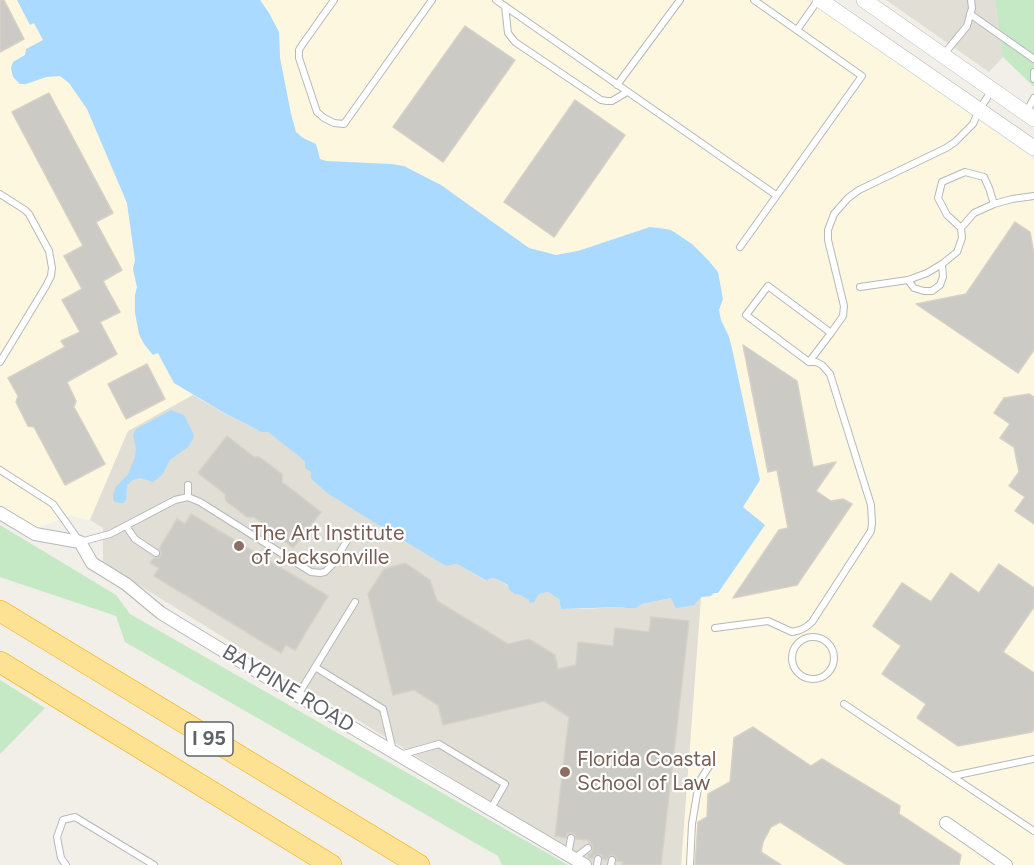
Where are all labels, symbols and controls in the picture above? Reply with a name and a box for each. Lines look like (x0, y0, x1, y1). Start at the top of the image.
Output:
place label: The Art Institute of Jacksonville (251, 521, 404, 571)
marker: The Art Institute of Jacksonville (232, 539, 246, 553)
street label: BAYPINE ROAD (218, 640, 358, 738)
road number: I 95 (185, 722, 233, 756)
place label: Florida Coastal School of Law (577, 747, 716, 797)
marker: Florida Coastal School of Law (558, 765, 572, 779)

